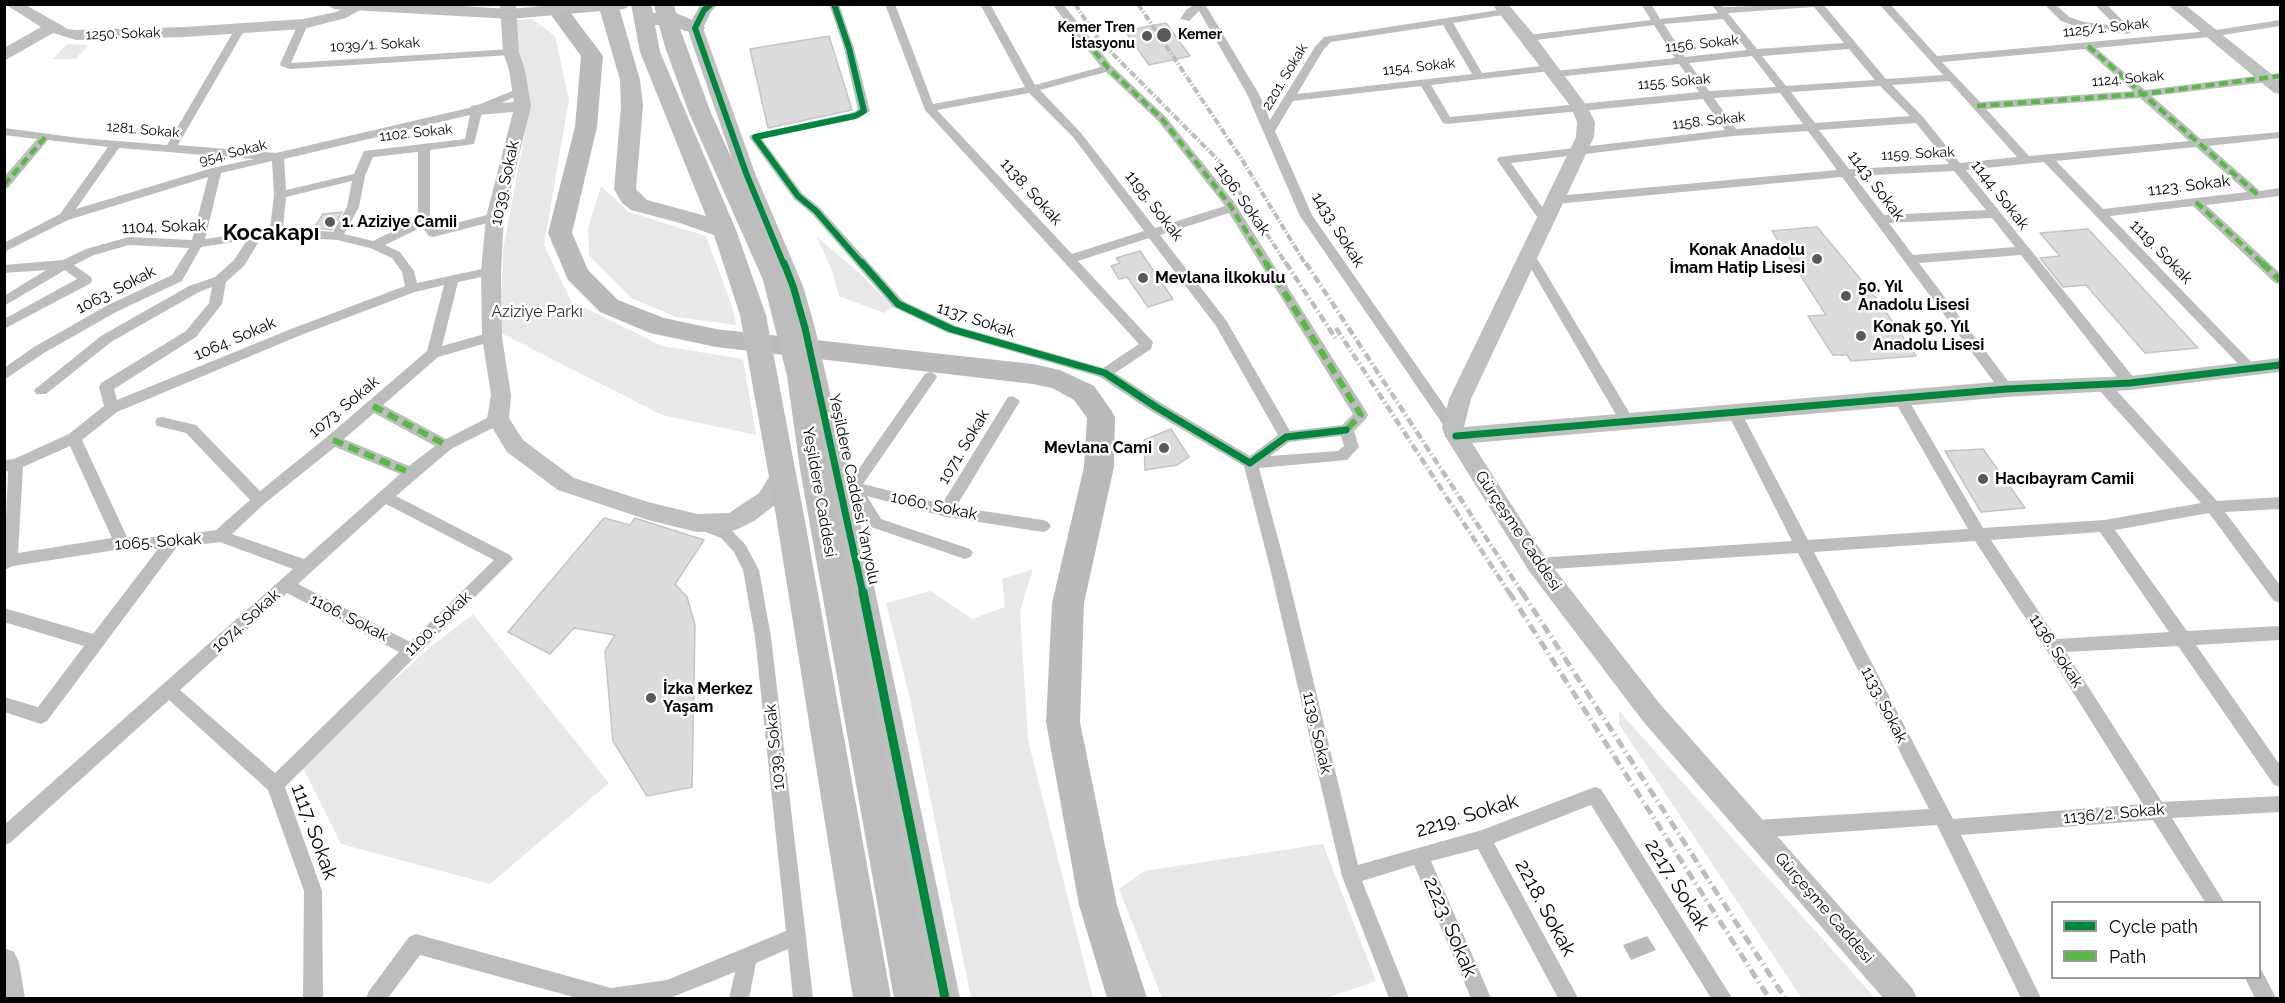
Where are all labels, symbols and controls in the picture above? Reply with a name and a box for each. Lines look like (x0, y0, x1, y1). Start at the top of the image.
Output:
street label: 1125/1. Sokak (2062, 15, 2150, 41)
place label: Kemer Tren İstasyonu (1057, 20, 1135, 52)
street label: 1250. Sokak (85, 24, 161, 44)
marker: Kemer (1155, 26, 1173, 44)
place label: Kemer (1178, 27, 1222, 43)
marker: Kemer Tren İstasyonu (1140, 29, 1154, 43)
street label: 1156. Sokak (1665, 32, 1739, 56)
street label: 1039/1. Sokak (330, 34, 420, 56)
street label: 2201. Sokak (1259, 41, 1311, 113)
street label: 1154. Sokak (1382, 55, 1456, 79)
street label: 1124. Sokak (2091, 67, 2165, 91)
street label: 1155. Sokak (1637, 70, 1711, 94)
street label: 1158. Sokak (1672, 109, 1746, 133)
street label: 1281. Sokak (106, 118, 180, 142)
street label: 1102. Sokak (379, 121, 453, 145)
street label: 954. Sokak (198, 137, 268, 169)
street label: 1039. Sokak (487, 139, 523, 227)
street label: 1159. Sokak (1881, 144, 1955, 164)
street label: 1143. Sokak (1843, 147, 1909, 225)
street label: 1138. Sokak (996, 154, 1066, 230)
street label: 1144. Sokak (1967, 156, 2033, 234)
street label: 1196. Sokak (1210, 159, 1274, 239)
street label: 1195. Sokak (1121, 167, 1187, 245)
street label: 1123. Sokak (2147, 171, 2231, 201)
street label: 1433. Sokak (1307, 189, 1369, 271)
place label: 1. Aziziye Camii (342, 212, 457, 232)
marker: 1. Aziziye Camii (323, 215, 337, 229)
street label: 1104. Sokak (122, 216, 206, 238)
street label: 1119. Sokak (2126, 216, 2196, 288)
district label: Kocakapı (223, 220, 319, 246)
place label: Konak Anadolu İmam Hatip Lisesi (1670, 240, 1805, 278)
marker: Konak Anadolu İmam Hatip Lisesi (1810, 252, 1824, 266)
street label: 1063. Sokak (73, 262, 159, 318)
place label: Mevlana İlkokulu (1155, 268, 1285, 288)
marker: Mevlana İlkokulu (1136, 271, 1150, 285)
place label: 50. Yıl Anadolu Lisesi (1858, 277, 1969, 315)
marker: 50. Yıl Anadolu Lisesi (1839, 289, 1853, 303)
street label: 1137. Sokak (934, 298, 1018, 342)
park label: Aziziye Parkı (491, 302, 583, 322)
street label: 1064. Sokak (191, 313, 279, 365)
place label: Konak 50. Yıl Anadolu Lisesi (1873, 317, 1984, 355)
marker: Konak 50. Yıl Anadolu Lisesi (1854, 329, 1868, 343)
street label: 1073. Sokak (305, 372, 383, 442)
street label: Yeşildere Caddesi Yanyolu (824, 392, 884, 586)
street label: 1071. Sokak (934, 406, 994, 488)
street label: Yeşildere Caddesi (798, 425, 840, 559)
place label: Mevlana Cami (1044, 438, 1152, 458)
marker: Mevlana Cami (1157, 441, 1171, 455)
street label: Gürçeşme Caddesi (1471, 467, 1565, 595)
place label: Hacıbayram Camii (1995, 469, 2134, 489)
marker: Hacıbayram Camii (1976, 472, 1990, 486)
street label: 1060. Sokak (889, 487, 979, 525)
street label: 1065. Sokak (114, 529, 202, 555)
street label: 1074. Sokak (208, 585, 284, 657)
street label: 1100. Sokak (401, 587, 475, 661)
street label: 1106. Sokak (307, 590, 391, 646)
street label: 1136. Sokak (2025, 611, 2087, 691)
street label: 1133. Sokak (1857, 664, 1911, 746)
place label: İzka Merkez Yaşam (663, 679, 753, 717)
street label: 1139. Sokak (1298, 690, 1336, 776)
marker: İzka Merkez Yaşam (644, 691, 658, 705)
street label: 1039. Sokak (761, 703, 789, 791)
street label: 1117. Sokak (286, 781, 342, 883)
street label: 2219. Sokak (1413, 789, 1521, 843)
street label: 1136/2. Sokak (2063, 800, 2165, 828)
street label: 2217. Sokak (1639, 835, 1715, 935)
street label: Gürçeşme Caddesi (1771, 849, 1877, 967)
street label: 2218. Sokak (1509, 855, 1581, 961)
street label: 2223. Sokak (1418, 873, 1482, 981)
legend (2051, 901, 2261, 979)
text: Cycle path (2109, 916, 2198, 937)
text: Path (2109, 946, 2146, 967)

